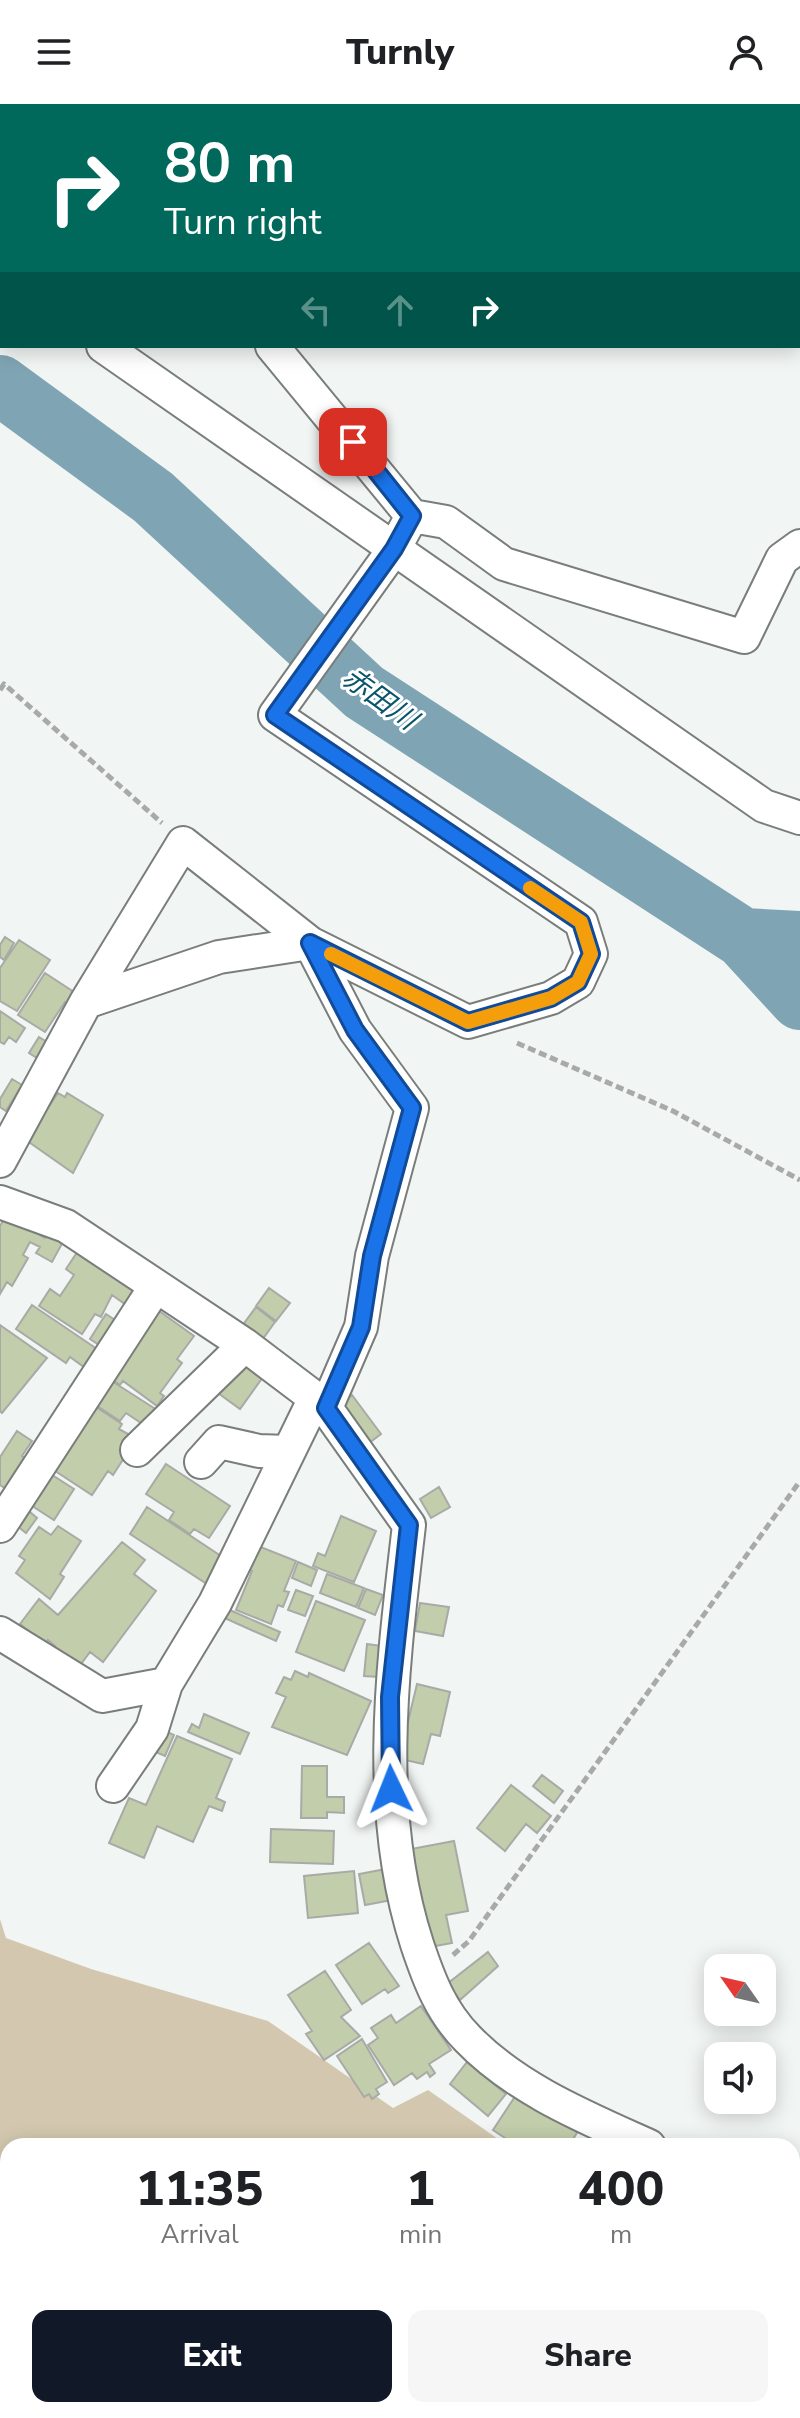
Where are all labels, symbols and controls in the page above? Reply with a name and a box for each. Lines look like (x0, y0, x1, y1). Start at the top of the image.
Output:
text: Turnly (346, 28, 454, 77)
icon: menu (32, 30, 76, 74)
icon: person (724, 30, 768, 74)
text: 80 m (164, 125, 295, 202)
icon: right (32, 136, 136, 240)
text: Turn right (164, 198, 321, 247)
icon: left (294, 288, 338, 332)
icon: ahead (378, 288, 422, 332)
icon: right (462, 288, 506, 332)
pin (319, 408, 387, 476)
icon: arrive (331, 420, 375, 464)
water label: 赤田川 (334, 659, 427, 741)
position arrow (349, 1747, 433, 1831)
north arrow (704, 1954, 776, 2026)
map controls (704, 1954, 776, 2114)
button: sound (704, 2042, 776, 2114)
text: 11:35 (136, 2156, 263, 2222)
text: 1 (406, 2156, 435, 2222)
text: 400 (578, 2156, 664, 2222)
text: Arrival (160, 2217, 239, 2252)
text: min (399, 2217, 442, 2252)
text: m (610, 2217, 632, 2252)
button: Exit (32, 2310, 392, 2402)
button: Share (408, 2310, 768, 2402)

